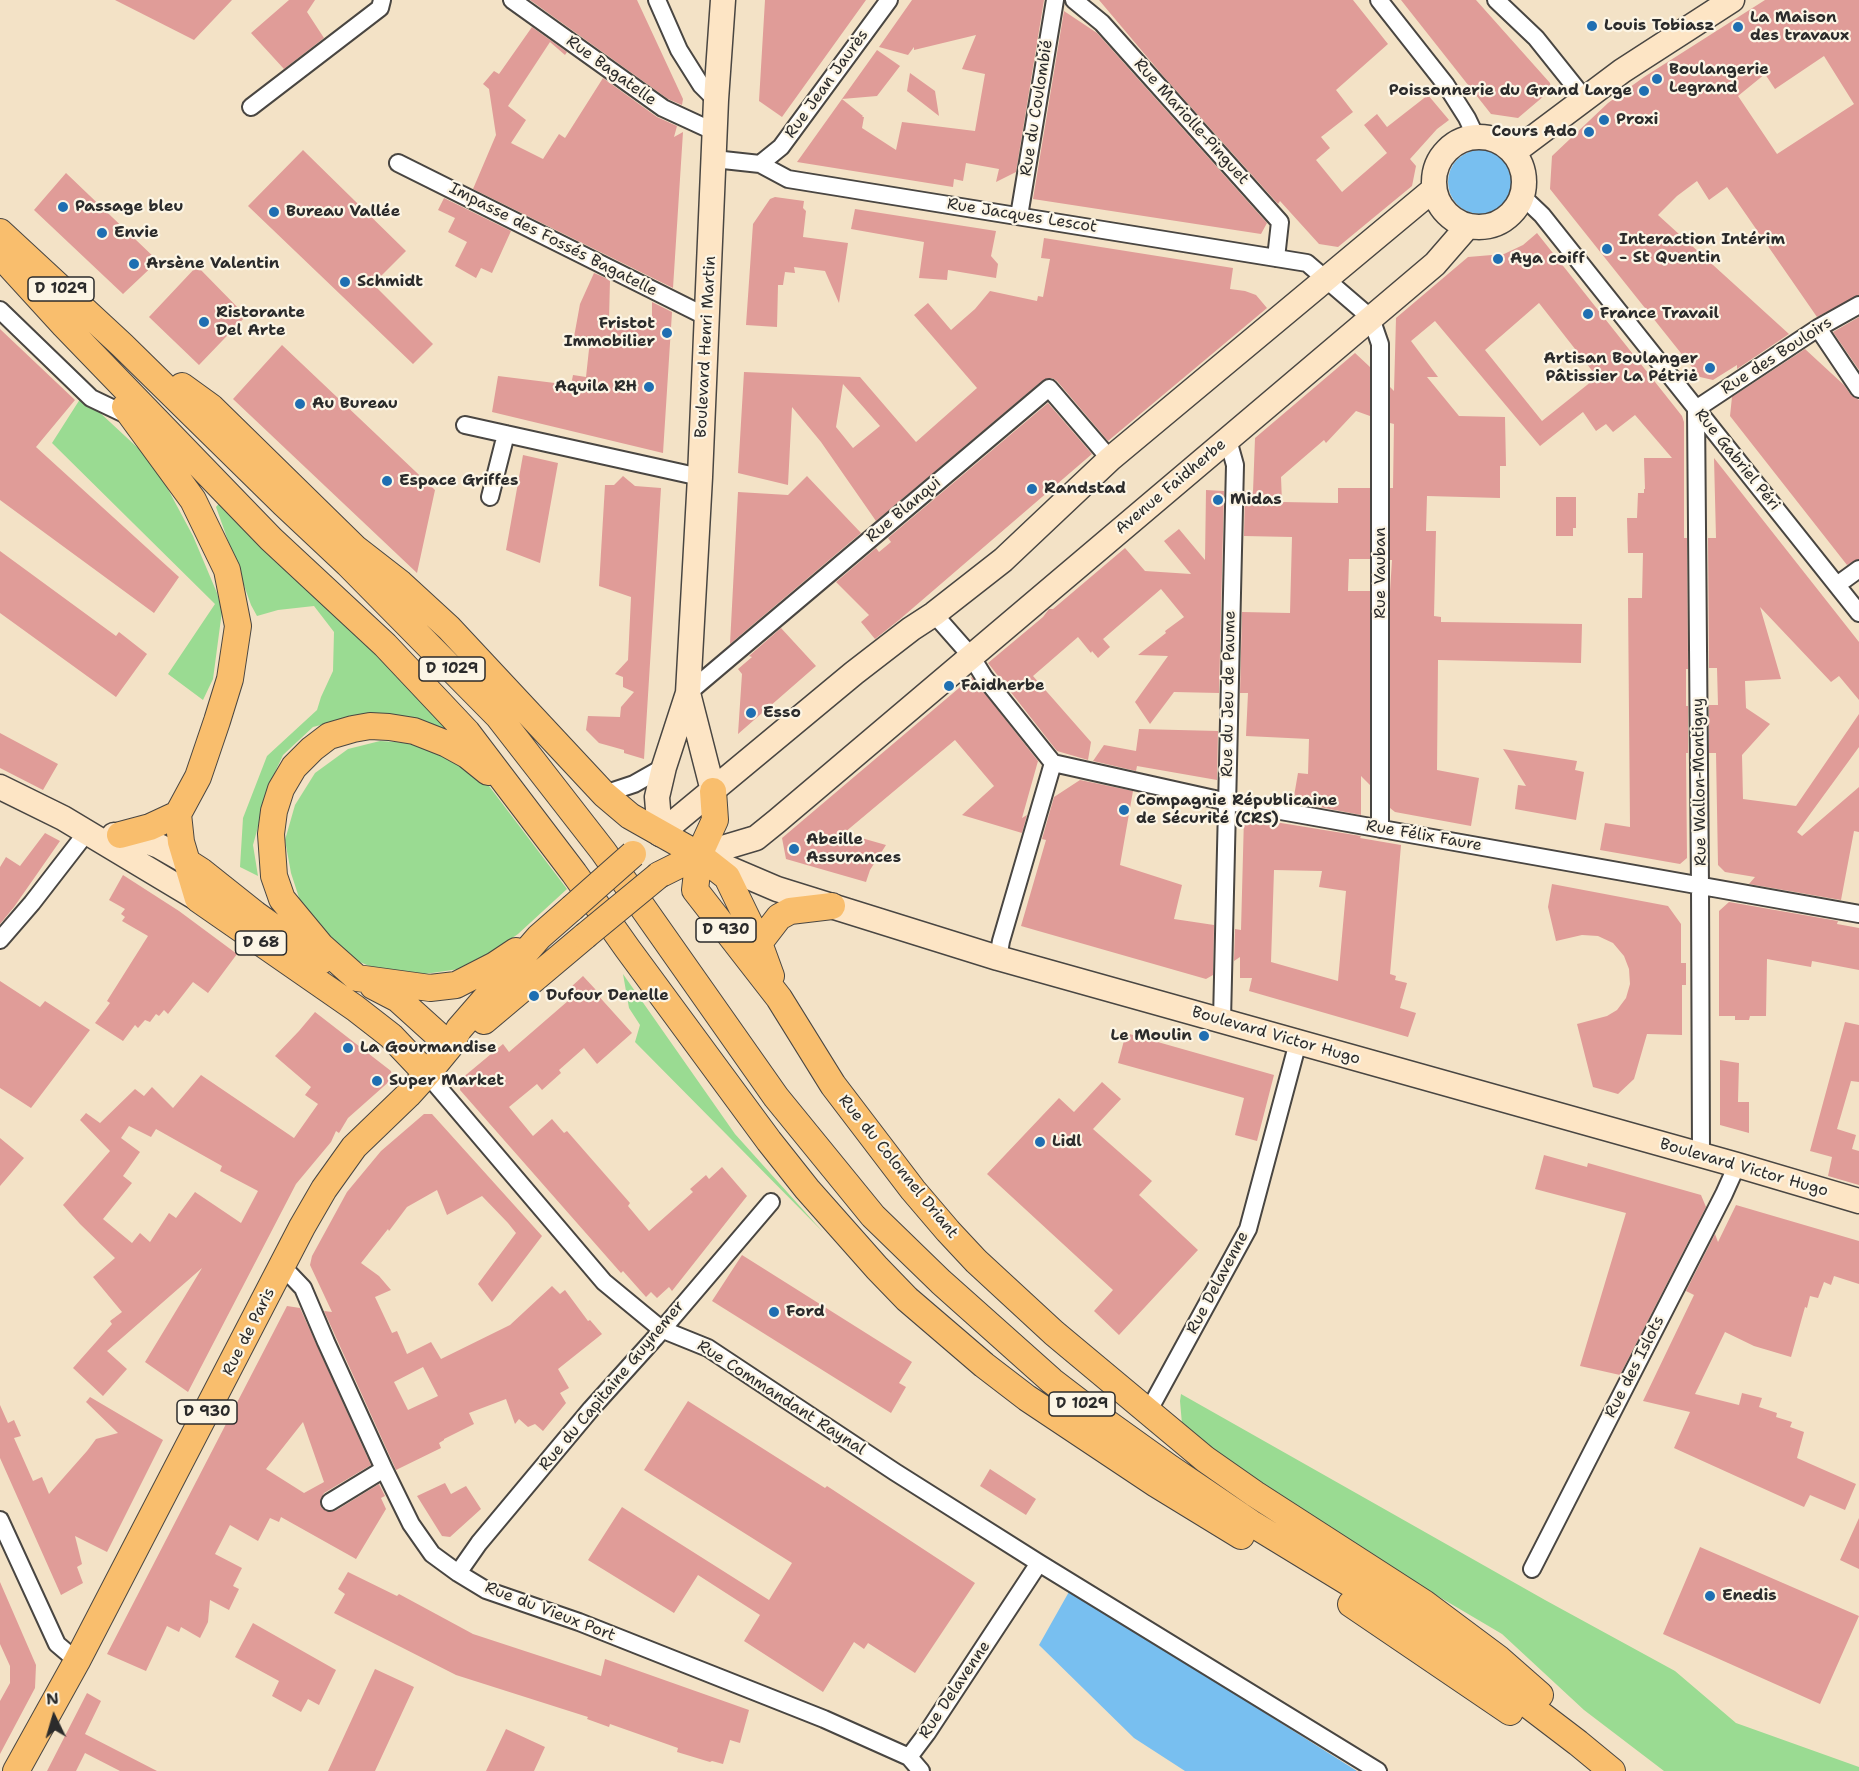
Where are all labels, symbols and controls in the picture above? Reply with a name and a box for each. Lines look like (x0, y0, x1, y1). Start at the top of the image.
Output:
place label: La Maison des travaux (1750, 8, 1849, 46)
place label: Louis Tobiasz (1604, 16, 1714, 36)
marker: Louis Tobiasz (1585, 19, 1599, 33)
marker: La Maison des travaux (1731, 20, 1745, 34)
street label: Rue Jean Jaurès (781, 26, 873, 142)
street label: Rue Bagatelle (562, 32, 660, 110)
street label: Rue du Coulombié (1017, 38, 1057, 178)
street label: Rue Mariolle-Pinguet (1129, 55, 1253, 189)
place label: Boulangerie Legrand (1669, 60, 1769, 98)
marker: Boulangerie Legrand (1650, 72, 1664, 86)
place label: Poissonnerie du Grand Large (1389, 81, 1632, 101)
marker: Poissonnerie du Grand Large (1637, 84, 1651, 98)
place label: Proxi (1616, 110, 1658, 130)
marker: Proxi (1597, 113, 1611, 127)
place label: Cours Ado (1492, 122, 1577, 142)
marker: Cours Ado (1582, 125, 1596, 139)
street label: Impasse des Fossés Bagatelle (446, 179, 660, 301)
street label: Rue Jacques Lescot (946, 195, 1098, 237)
place label: Passage bleu (75, 197, 183, 217)
marker: Passage bleu (56, 200, 70, 214)
place label: Bureau Vallée (286, 202, 400, 222)
marker: Bureau Vallée (267, 205, 281, 219)
place label: Envie (114, 223, 159, 243)
marker: Envie (95, 226, 109, 240)
place label: Interaction Intérim - St Quentin (1619, 230, 1785, 268)
marker: Interaction Intérim - St Quentin (1600, 242, 1614, 256)
place label: Aya coiff (1510, 249, 1585, 269)
marker: Aya coiff (1491, 252, 1505, 266)
place label: Arsène Valentin (146, 254, 279, 274)
street label: Boulevard Henri Martin (692, 256, 720, 438)
marker: Arsène Valentin (127, 257, 141, 271)
place label: Schmidt (357, 272, 423, 292)
marker: Schmidt (338, 275, 352, 289)
road number: D 1029 (28, 277, 94, 301)
place label: Ristorante Del Arte (216, 303, 305, 341)
place label: France Travail (1600, 304, 1719, 324)
marker: France Travail (1581, 307, 1595, 321)
street label: Rue des Bouloirs (1718, 313, 1836, 399)
place label: Fristot Immobilier (564, 314, 655, 352)
marker: Ristorante Del Arte (197, 315, 211, 329)
marker: Fristot Immobilier (660, 326, 674, 340)
place label: Artisan Boulanger Pâtissier La Pétriė (1544, 349, 1698, 387)
marker: Artisan Boulanger Pâtissier La Pétriė (1703, 361, 1717, 375)
place label: Aquila RH (555, 377, 637, 397)
marker: Aquila RH (642, 380, 656, 394)
place label: Au Bureau (312, 394, 398, 414)
marker: Au Bureau (293, 397, 307, 411)
street label: Rue Gabriel Péri (1690, 405, 1784, 515)
street label: Avenue Faidherbe (1112, 435, 1230, 539)
place label: Espace Griffes (399, 471, 519, 491)
street label: Rue Blanqui (863, 473, 945, 547)
marker: Espace Griffes (380, 474, 394, 488)
place label: Randstad (1044, 479, 1126, 499)
marker: Randstad (1025, 482, 1039, 496)
place label: Midas (1230, 490, 1282, 510)
marker: Midas (1211, 493, 1225, 507)
street label: Rue Vauban (1371, 527, 1391, 619)
street label: Rue du Jeu de Paume (1218, 611, 1240, 777)
road number: D 1029 (419, 657, 485, 681)
place label: Faidherbe (961, 676, 1045, 696)
marker: Faidherbe (942, 679, 956, 693)
street label: Rue Wallon-Montigny (1689, 698, 1711, 866)
place label: Esso (763, 703, 801, 723)
marker: Esso (744, 706, 758, 720)
place label: Compagnie Républicaine de Sécurité (CRS) (1136, 791, 1337, 829)
marker: Compagnie Républicaine de Sécurité (CRS) (1117, 803, 1131, 817)
street label: Rue Félix Faure (1365, 816, 1483, 856)
place label: Abeille Assurances (806, 830, 901, 868)
marker: Abeille Assurances (787, 842, 801, 856)
road number: D 930 (696, 918, 756, 942)
road number: D 68 (236, 931, 286, 955)
place label: Dufour Denelle (546, 986, 669, 1006)
marker: Dufour Denelle (527, 989, 541, 1003)
street label: Boulevard Victor Hugo (1190, 1003, 1362, 1069)
place label: Le Moulin (1111, 1026, 1192, 1046)
marker: Le Moulin (1197, 1029, 1211, 1043)
place label: La Gourmandise (360, 1038, 497, 1058)
marker: La Gourmandise (341, 1041, 355, 1055)
place label: Super Market (389, 1071, 504, 1091)
marker: Super Market (370, 1074, 384, 1088)
street label: Rue du Colonnel Driant (834, 1091, 962, 1243)
place label: Lidl (1052, 1132, 1082, 1152)
marker: Lidl (1033, 1135, 1047, 1149)
street label: Boulevard Victor Hugo (1658, 1135, 1830, 1201)
street label: Rue Delavenne (1183, 1228, 1253, 1338)
street label: Rue de Paris (219, 1285, 279, 1379)
street label: Rue du Capitaine Guynemer (535, 1297, 689, 1475)
place label: Ford (786, 1302, 825, 1322)
marker: Ford (767, 1305, 781, 1319)
street label: Rue des Islots (1601, 1313, 1669, 1421)
street label: Rue Commandant Raynal (693, 1336, 869, 1460)
road number: D 1029 (1049, 1392, 1115, 1416)
road number: D 930 (177, 1400, 237, 1424)
street label: Rue du Vieux Port (482, 1578, 618, 1646)
place label: Enedis (1722, 1586, 1777, 1606)
marker: Enedis (1703, 1589, 1717, 1603)
street label: Rue Delavenne (915, 1638, 995, 1742)
north arrow (24, 1687, 84, 1747)
text: N (45, 1688, 60, 1710)

